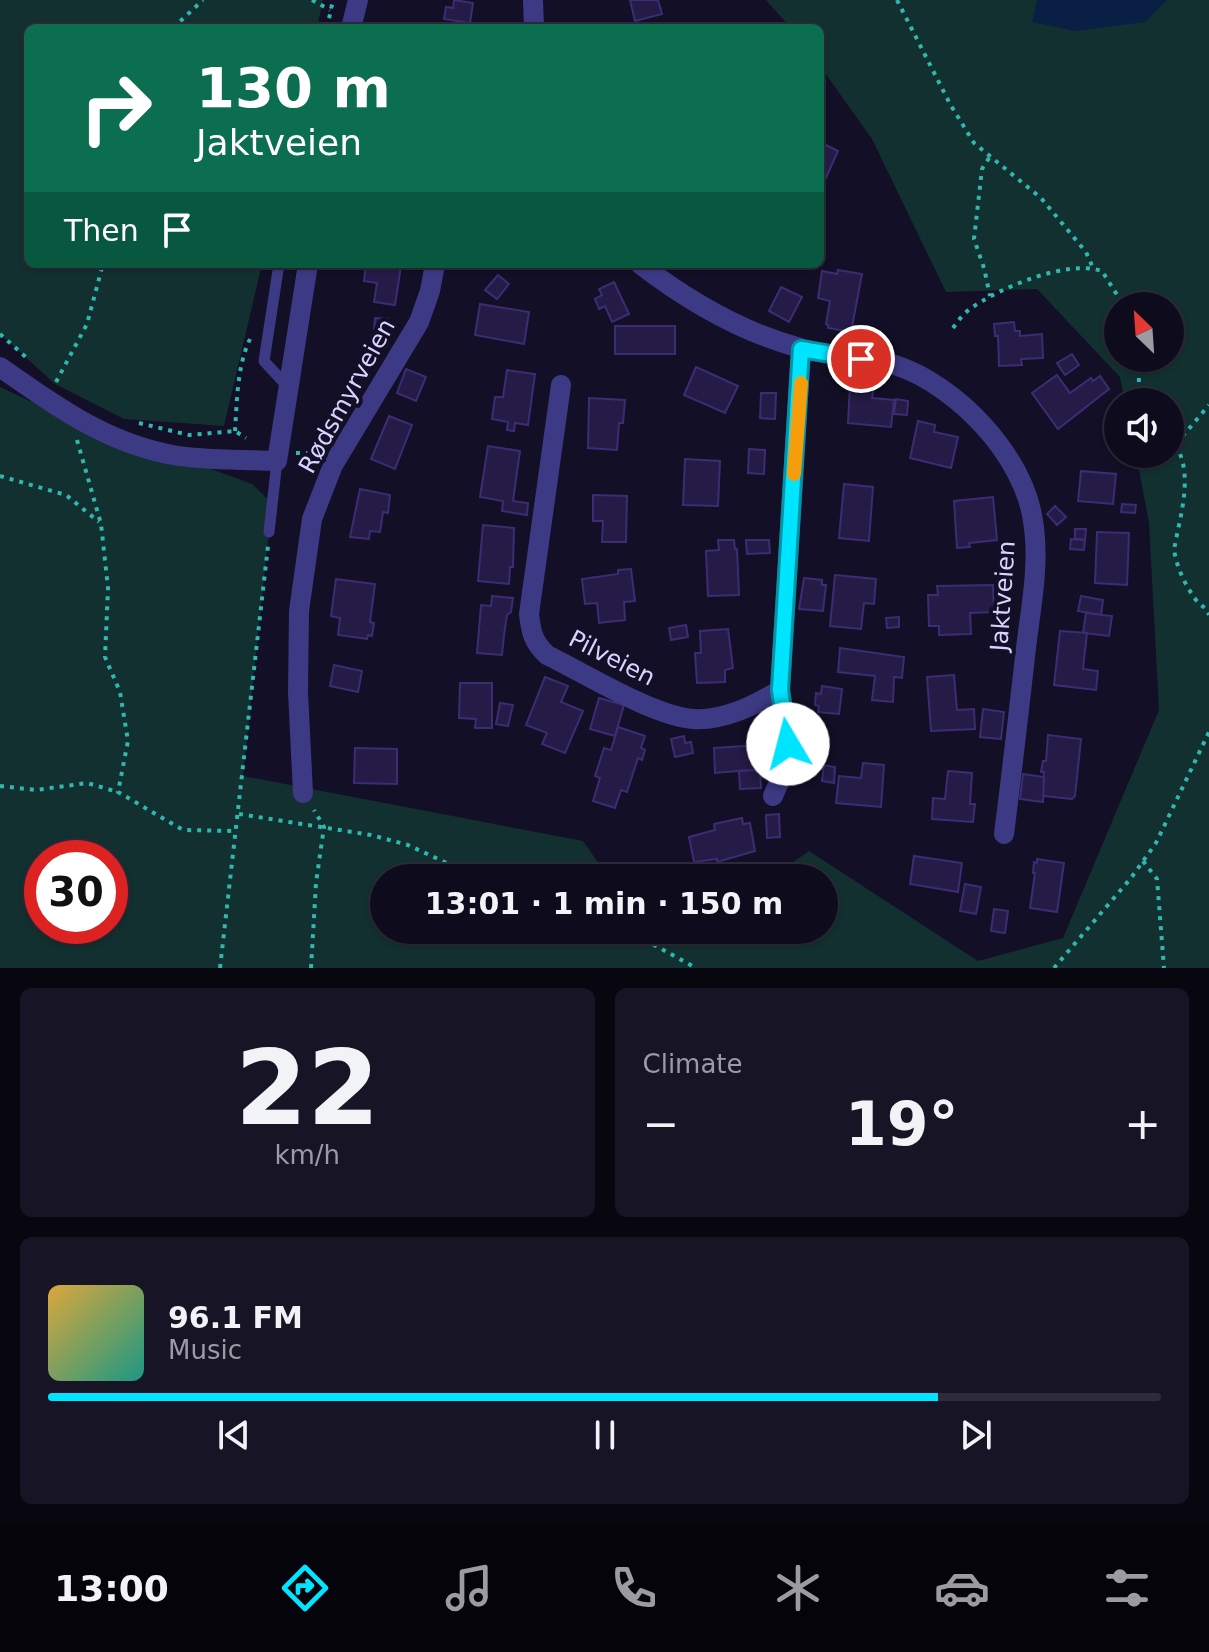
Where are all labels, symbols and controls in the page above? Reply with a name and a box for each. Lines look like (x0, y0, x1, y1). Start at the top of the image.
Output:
text: 130 m (196, 55, 391, 120)
icon: right (64, 56, 168, 160)
text: Jaktveien (196, 122, 362, 163)
icon: arrive (155, 208, 199, 252)
text: Then (64, 213, 139, 248)
north arrow (1104, 292, 1184, 372)
map controls (1104, 292, 1184, 468)
street label: Rødsmyrveien (293, 314, 401, 478)
pin (827, 325, 895, 393)
icon: arrive (839, 337, 883, 381)
button: sound (1104, 388, 1184, 468)
street label: Jaktveien (985, 540, 1021, 654)
street label: Pilveien (564, 624, 660, 692)
position arrow (746, 702, 830, 786)
speed limit sign: 30 (24, 840, 128, 944)
text: 13:01 · 1 min · 150 m (425, 886, 783, 921)
text: 22 (235, 1027, 380, 1149)
text: Climate (643, 1049, 743, 1079)
text: 19° (845, 1089, 959, 1159)
text: − (643, 1098, 679, 1149)
text: + (1124, 1098, 1161, 1149)
text: km/h (274, 1140, 340, 1170)
text: 96.1 FM (168, 1300, 303, 1335)
text: Music (168, 1335, 242, 1365)
icon: previous (212, 1413, 256, 1457)
icon: pause (583, 1413, 627, 1457)
icon: next (954, 1413, 998, 1457)
icon: directions (277, 1560, 333, 1616)
icon: music (441, 1560, 497, 1616)
icon: phone (606, 1560, 662, 1616)
icon: climate (770, 1560, 826, 1616)
icon: car (934, 1560, 990, 1616)
icon: filters (1099, 1560, 1155, 1616)
text: 13:00 (54, 1568, 169, 1609)

